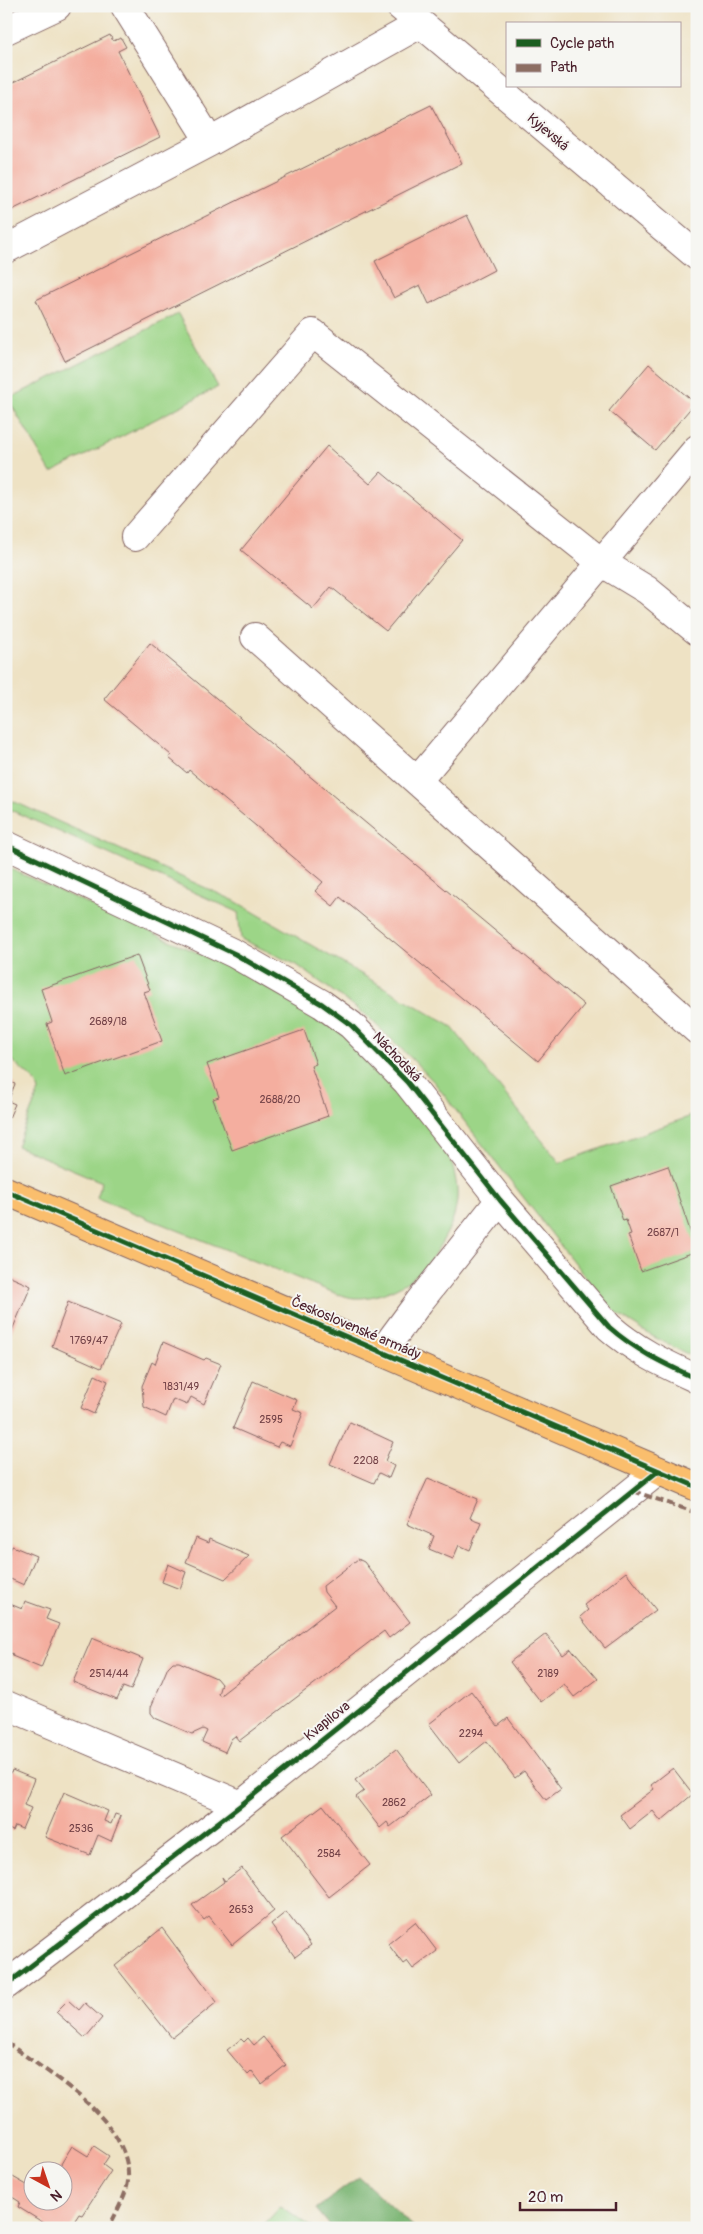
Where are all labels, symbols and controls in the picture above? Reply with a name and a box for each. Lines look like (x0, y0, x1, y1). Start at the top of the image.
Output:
legend (506, 22, 680, 88)
text: Cycle path (550, 34, 614, 53)
text: Path (550, 58, 577, 77)
street label: Kyjevská (524, 110, 572, 154)
house number: 2689/18 (89, 1015, 127, 1028)
street label: Náchodská (369, 1029, 425, 1085)
house number: 2688/20 (259, 1093, 301, 1106)
house number: 2687/1 (647, 1226, 679, 1239)
street label: Československé armády (289, 1292, 424, 1363)
house number: 1769/47 (70, 1334, 108, 1347)
house number: 1831/49 (163, 1380, 199, 1393)
house number: 2595 (259, 1413, 283, 1426)
house number: 2208 (353, 1454, 379, 1467)
house number: 2514/44 (89, 1667, 129, 1680)
house number: 2189 (537, 1667, 559, 1680)
street label: Kvapilova (301, 1697, 353, 1745)
house number: 2294 (459, 1727, 484, 1740)
house number: 2862 (382, 1796, 406, 1809)
house number: 2536 (69, 1822, 93, 1835)
house number: 2584 (317, 1847, 342, 1860)
house number: 2653 (229, 1903, 253, 1916)
north arrow (22, 2162, 72, 2212)
scale bar (520, 2179, 617, 2211)
text: N (47, 2186, 65, 2205)
text: 20 m (528, 2188, 563, 2207)

